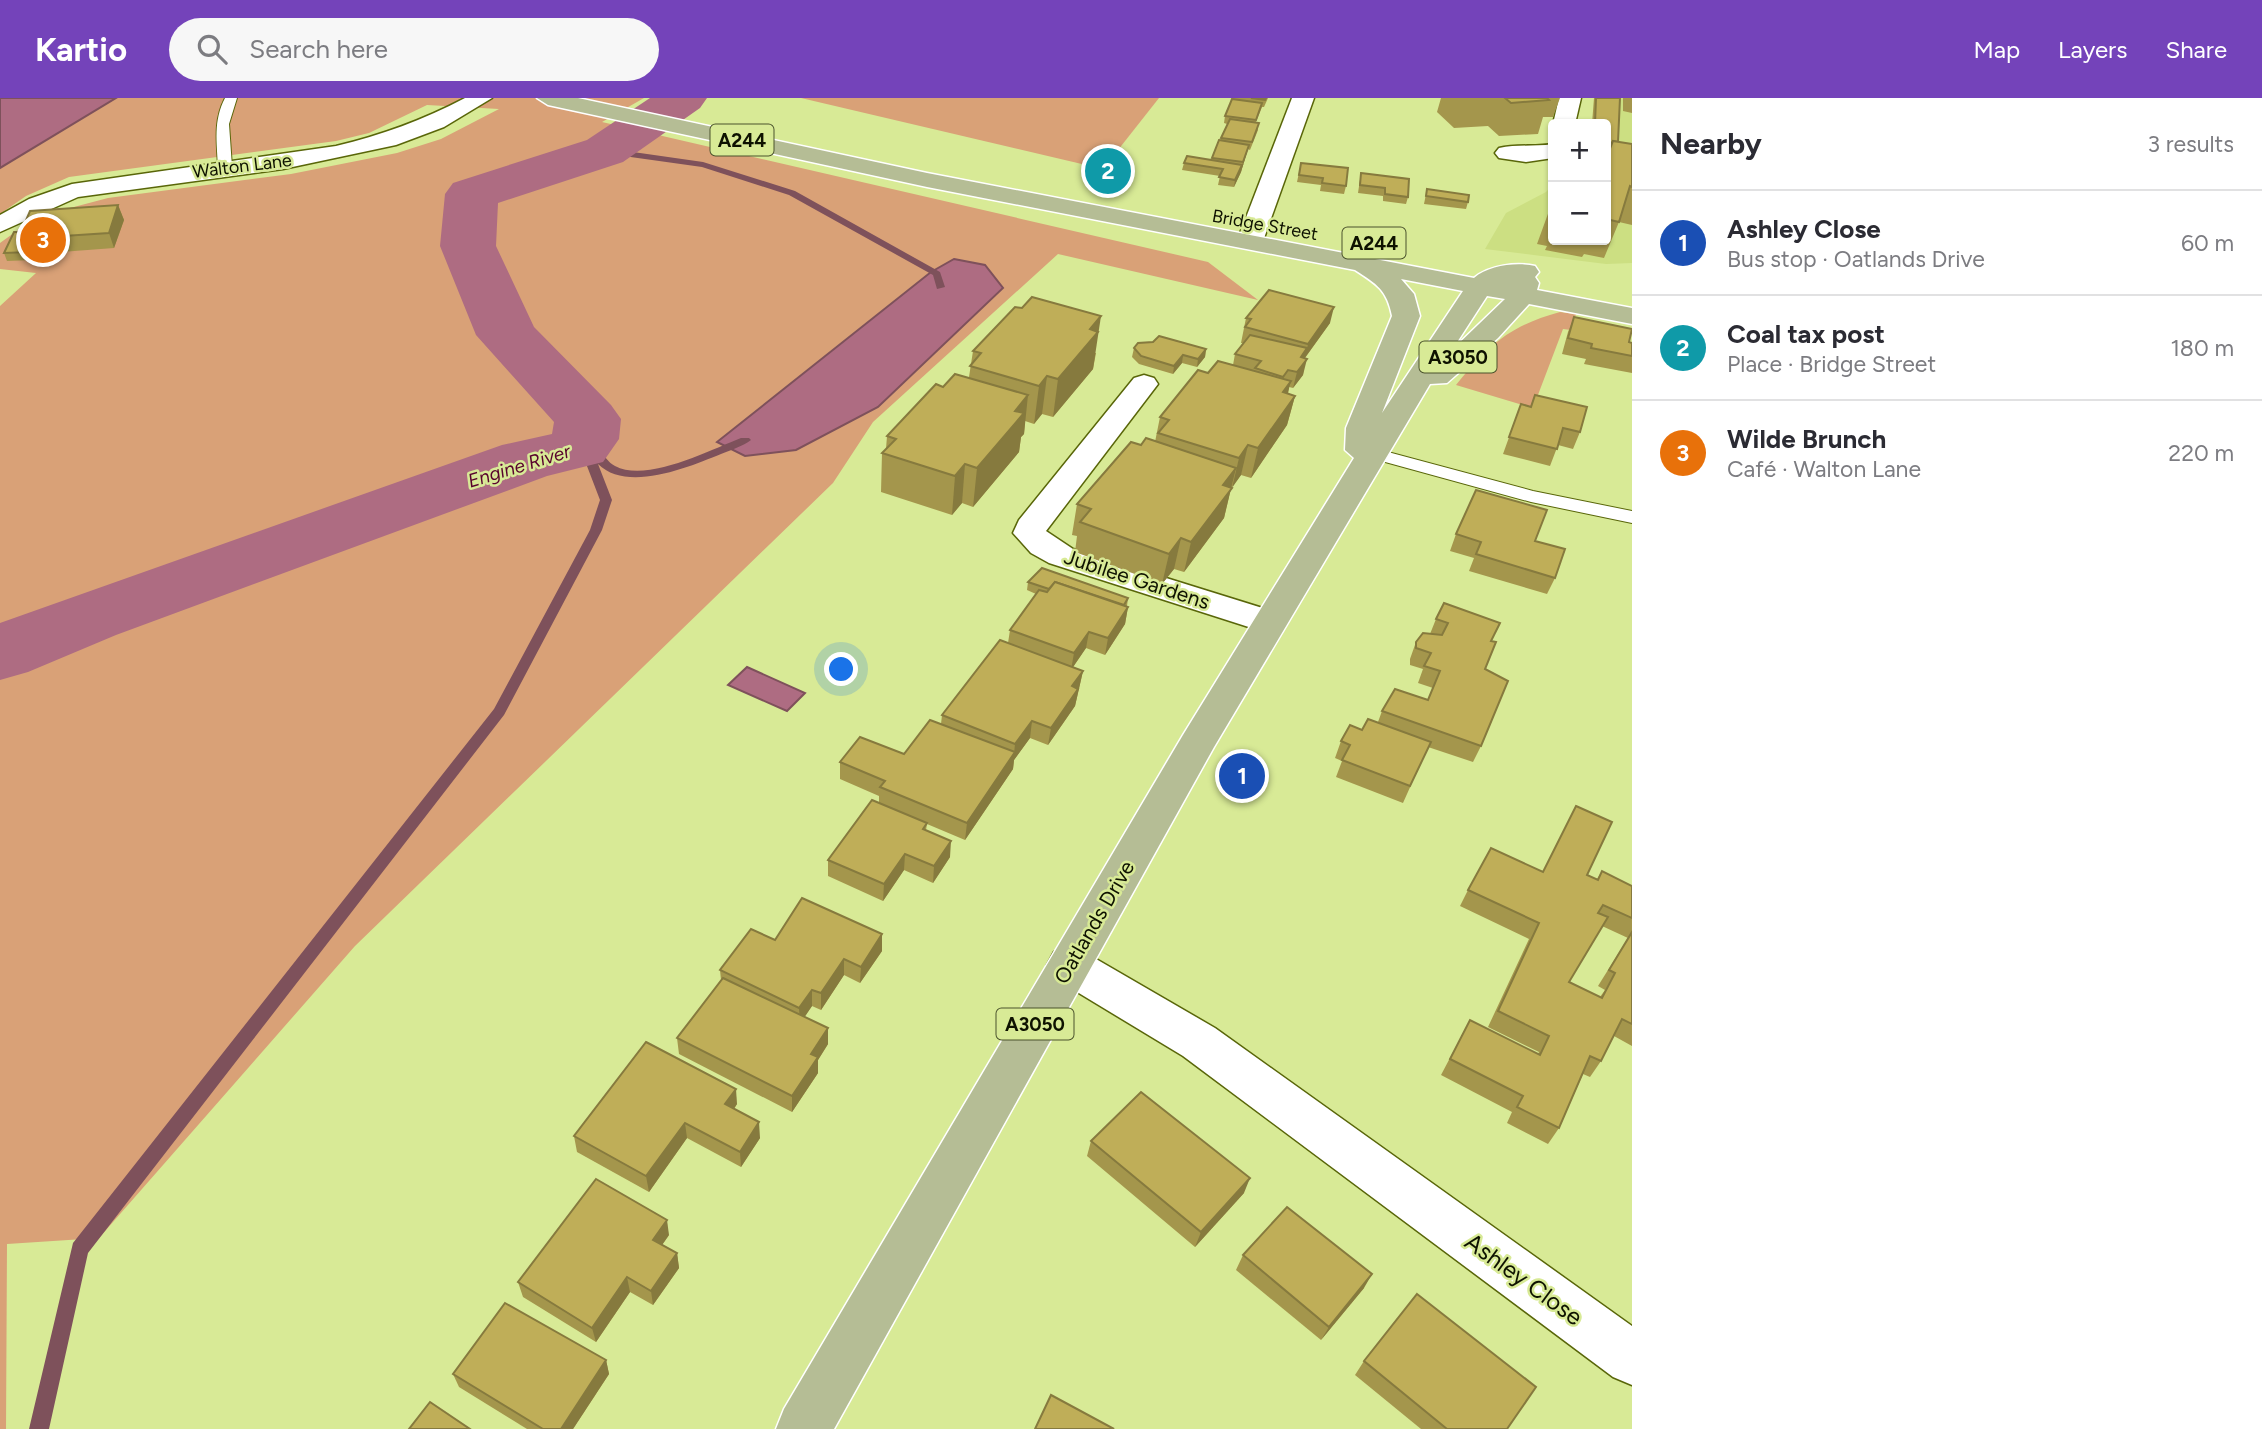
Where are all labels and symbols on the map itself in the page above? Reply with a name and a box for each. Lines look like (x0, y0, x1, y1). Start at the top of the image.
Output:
road number: A244 (710, 124, 774, 156)
pin: 2 (1085, 145, 1131, 197)
street label: Walton Lane (191, 149, 293, 183)
street label: Bridge Street (1210, 205, 1320, 245)
pin: 3 (20, 214, 66, 266)
road number: A244 (1342, 228, 1406, 258)
road number: A3050 (1420, 342, 1496, 372)
water label: Engine River (465, 439, 574, 492)
street label: Jubilee Gardens (1061, 544, 1213, 614)
your location (824, 652, 858, 686)
pin: 1 (1219, 750, 1265, 802)
street label: Oatlands Drive (1049, 856, 1139, 988)
road number: A3050 (996, 1008, 1074, 1040)
street label: Ashley Close (1460, 1227, 1588, 1331)

